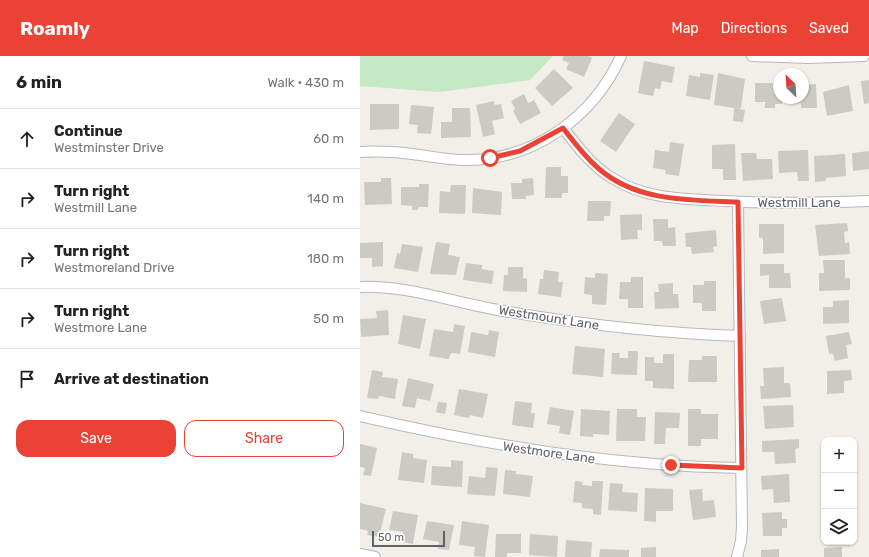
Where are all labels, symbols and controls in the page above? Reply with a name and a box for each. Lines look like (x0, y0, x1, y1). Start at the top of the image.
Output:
text: Roamly (20, 17, 90, 40)
text: Map (672, 20, 699, 37)
text: Directions (721, 20, 787, 37)
text: Saved (809, 20, 849, 37)
north arrow (773, 68, 809, 104)
text: 6 min (16, 72, 62, 92)
text: Walk · 430 m (267, 75, 344, 90)
text: Continue (54, 122, 123, 140)
icon: ahead (16, 128, 38, 150)
text: 60 m (313, 131, 344, 146)
text: Westminster Drive (54, 140, 164, 155)
route start (481, 149, 499, 167)
text: Turn right (54, 182, 129, 200)
icon: right (16, 188, 38, 210)
text: 140 m (307, 191, 344, 206)
street label: Westmill Lane (758, 195, 840, 210)
text: Westmill Lane (54, 200, 137, 215)
text: Turn right (54, 242, 129, 260)
icon: right (16, 248, 38, 270)
text: 180 m (307, 251, 344, 266)
text: Westmoreland Drive (54, 260, 175, 275)
text: Turn right (54, 302, 129, 320)
street label: Westmount Lane (498, 302, 600, 333)
icon: right (16, 308, 38, 330)
text: 50 m (313, 311, 344, 326)
text: Westmore Lane (54, 320, 147, 335)
icon: arrive (16, 368, 38, 390)
text: Arrive at destination (54, 370, 209, 388)
button: Save (16, 420, 176, 457)
button: Share (184, 420, 344, 457)
map controls (821, 437, 857, 545)
button: + (821, 437, 857, 473)
street label: Westmore Lane (502, 439, 596, 466)
route end (662, 456, 680, 474)
button: − (821, 473, 857, 509)
button: layers (821, 509, 857, 545)
scale bar (372, 529, 445, 548)
text: 50 m (378, 531, 404, 544)

